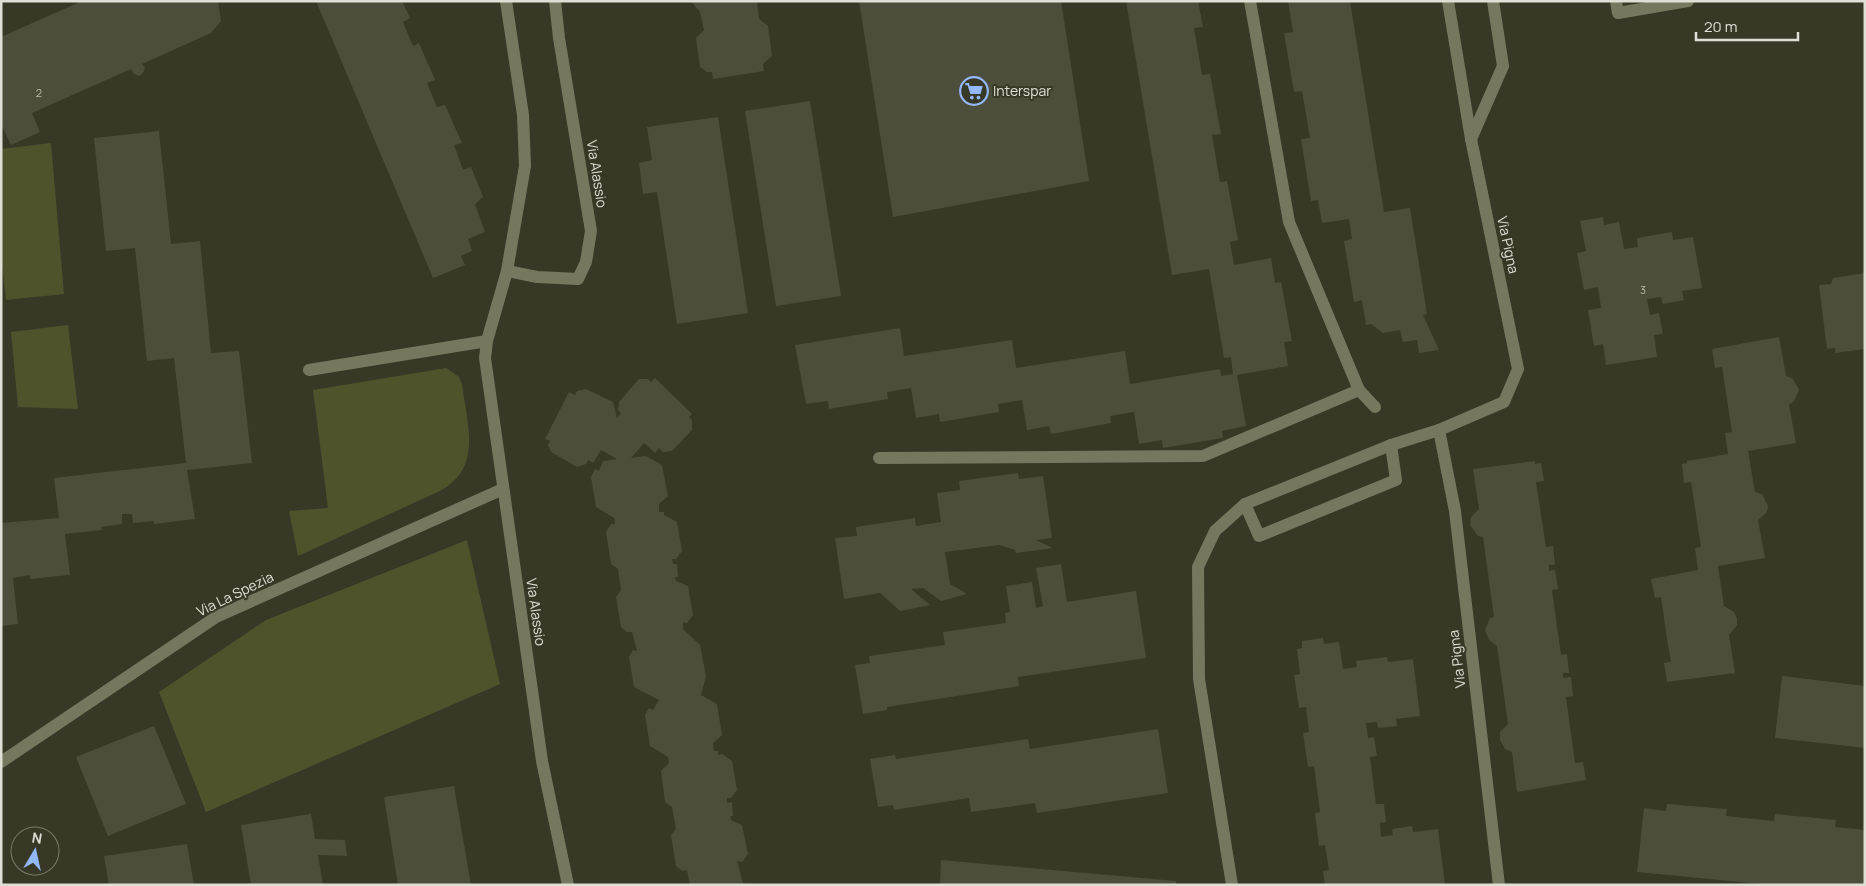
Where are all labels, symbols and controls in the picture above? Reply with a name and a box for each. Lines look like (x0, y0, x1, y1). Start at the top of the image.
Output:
scale bar (1696, 10, 1798, 42)
text: 20 m (1704, 16, 1737, 37)
supermarket icon: Interspar (959, 76, 989, 106)
place label: Interspar (993, 81, 1051, 100)
house number: 2 (36, 85, 42, 100)
street label: Via Alassio (583, 139, 612, 209)
street label: Via Pigna (1493, 214, 1524, 275)
house number: 3 (1640, 282, 1646, 297)
street label: Via La Spezia (193, 567, 276, 620)
street label: Via Alassio (522, 577, 551, 647)
street label: Via Pigna (1444, 629, 1469, 689)
north arrow (10, 826, 60, 876)
text: N (31, 827, 44, 848)

